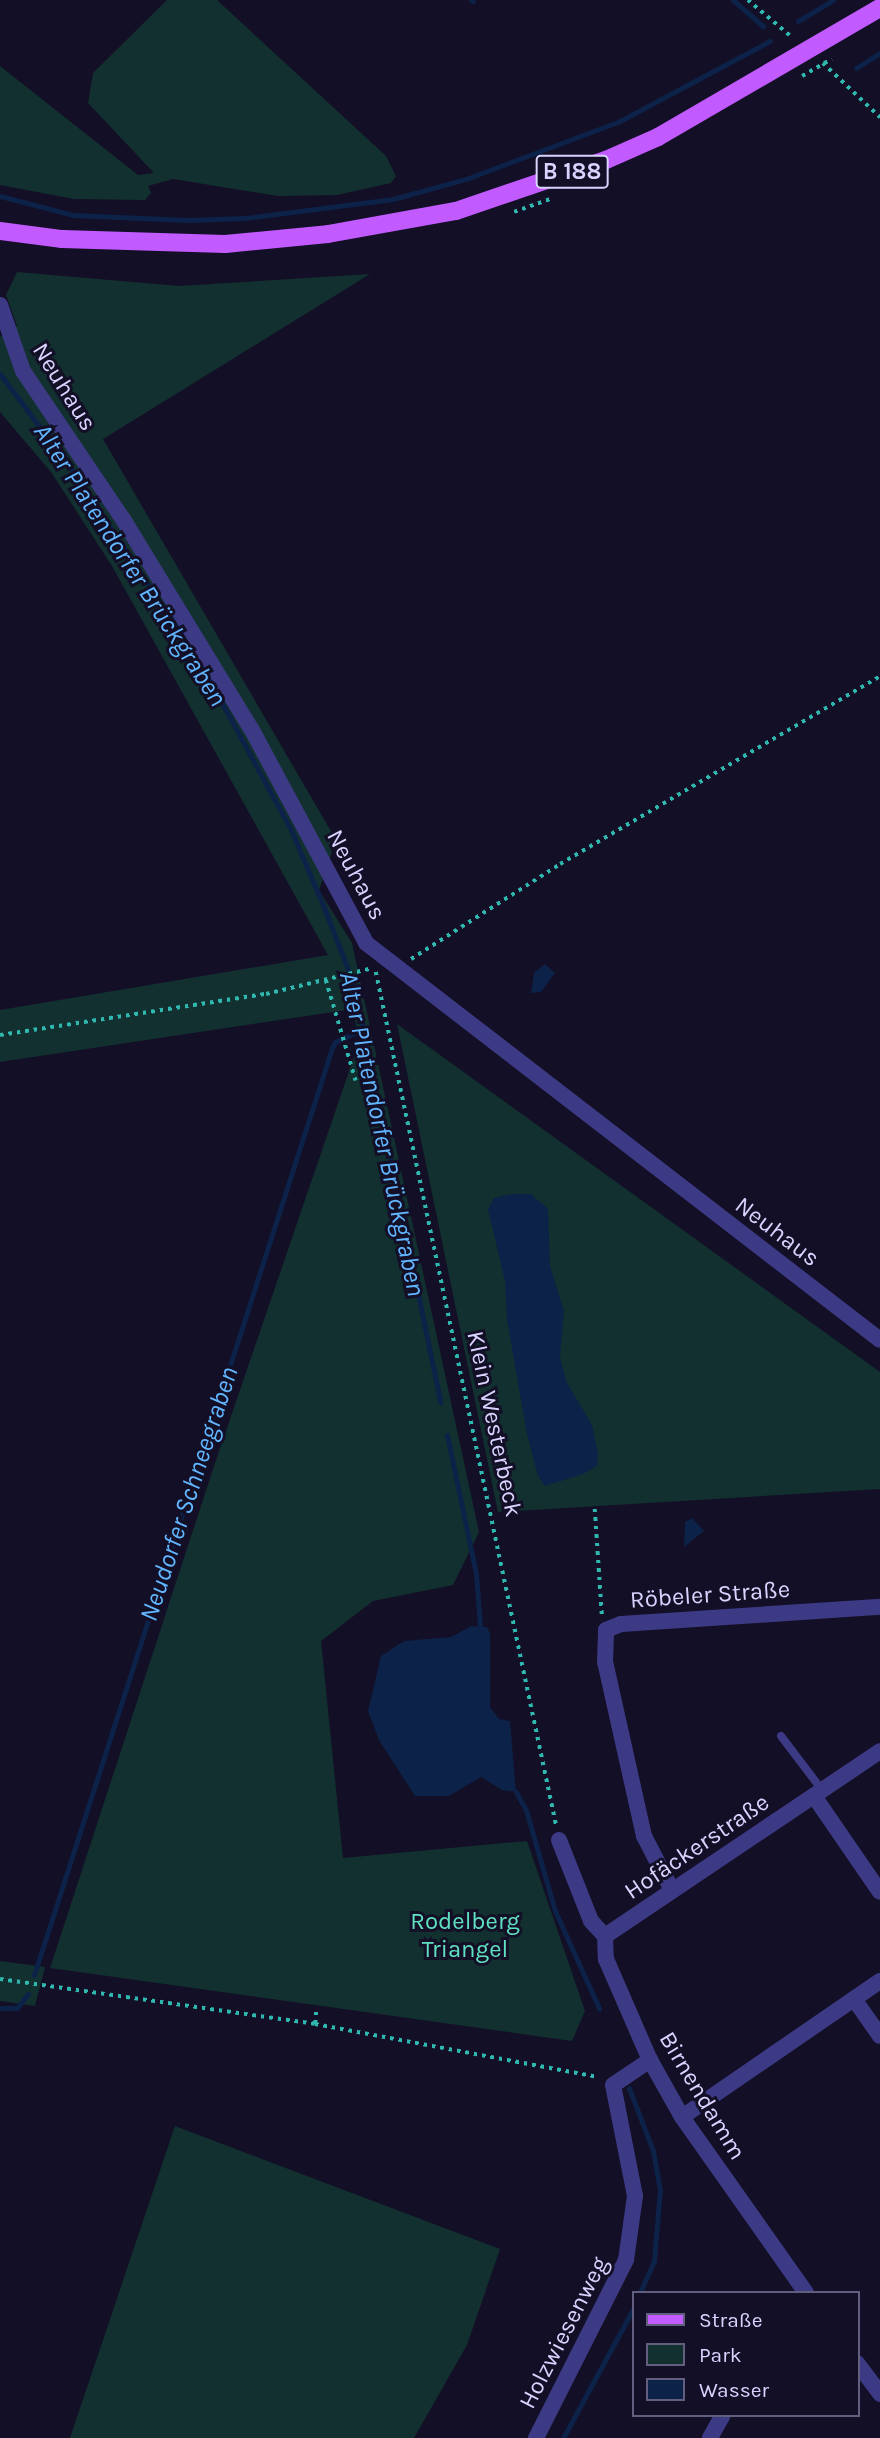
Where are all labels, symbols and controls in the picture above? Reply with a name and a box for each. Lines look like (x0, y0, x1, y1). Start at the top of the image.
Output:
road number: B 188 (535, 153, 609, 192)
street label: Neuhaus (26, 338, 102, 436)
water label: Alter Platendorfer Brückgraben (27, 418, 233, 712)
street label: Neuhaus (320, 825, 392, 925)
water label: Alter Platendorfer Brückgraben (332, 969, 432, 1299)
street label: Neuhaus (729, 1191, 825, 1273)
street label: Klein Westerbeck (460, 1329, 528, 1519)
water label: Neudorfer Schneegraben (133, 1363, 245, 1625)
street label: Röbeler Straße (629, 1575, 791, 1615)
street label: Hofäckerstraße (619, 1788, 775, 1906)
park label: Rodelberg Triangel (410, 1908, 520, 1964)
street label: Birnendamm (652, 2027, 752, 2165)
street label: Holzwiesenweg (513, 2252, 615, 2414)
legend (632, 2291, 859, 2417)
text: Straße (699, 2308, 762, 2332)
text: Park (699, 2343, 742, 2367)
text: Wasser (699, 2378, 769, 2402)

